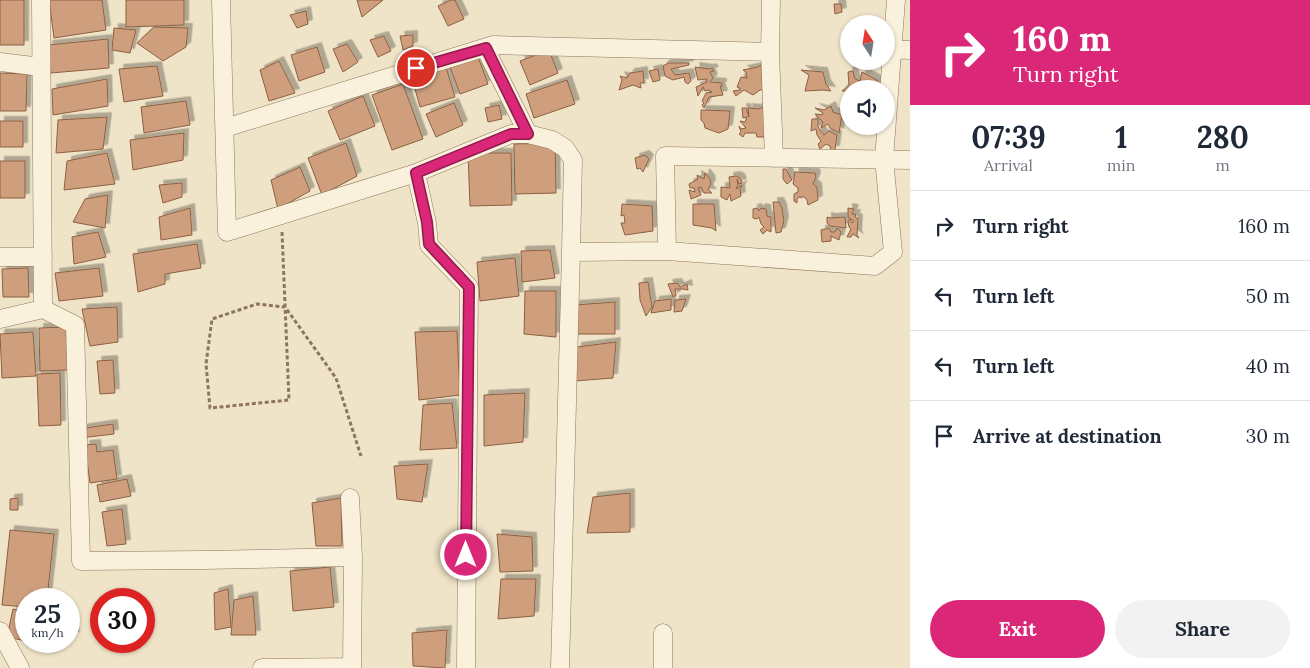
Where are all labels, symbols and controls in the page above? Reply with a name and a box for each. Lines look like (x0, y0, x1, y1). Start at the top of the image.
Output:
north arrow (840, 15, 895, 70)
map controls (840, 15, 895, 135)
text: 160 m (1013, 16, 1111, 61)
icon: right (930, 20, 995, 85)
pin (395, 47, 437, 89)
icon: arrive (402, 54, 430, 82)
text: Turn right (1013, 60, 1118, 88)
button: sound (840, 80, 895, 135)
text: 07:39 (971, 118, 1046, 156)
text: 1 (1115, 118, 1127, 156)
text: 280 (1197, 118, 1249, 156)
text: Arrival (984, 155, 1033, 175)
text: min (1107, 155, 1136, 175)
text: m (1216, 155, 1230, 175)
icon: right (930, 212, 958, 240)
text: Turn right (973, 214, 1069, 238)
text: 160 m (1238, 214, 1290, 238)
icon: left (930, 282, 958, 310)
text: Turn left (973, 284, 1054, 308)
text: 50 m (1246, 284, 1290, 308)
icon: left (930, 352, 958, 380)
text: Turn left (973, 354, 1054, 378)
text: 40 m (1246, 354, 1290, 378)
icon: arrive (930, 422, 958, 450)
text: Arrive at destination (973, 424, 1162, 448)
text: 30 m (1246, 424, 1290, 448)
position arrow (439, 528, 491, 580)
speed limit sign: 30 (90, 588, 155, 653)
text: 25 (34, 598, 61, 630)
button: Exit (930, 600, 1105, 658)
button: Share (1115, 600, 1290, 658)
text: km/h (31, 625, 64, 640)

